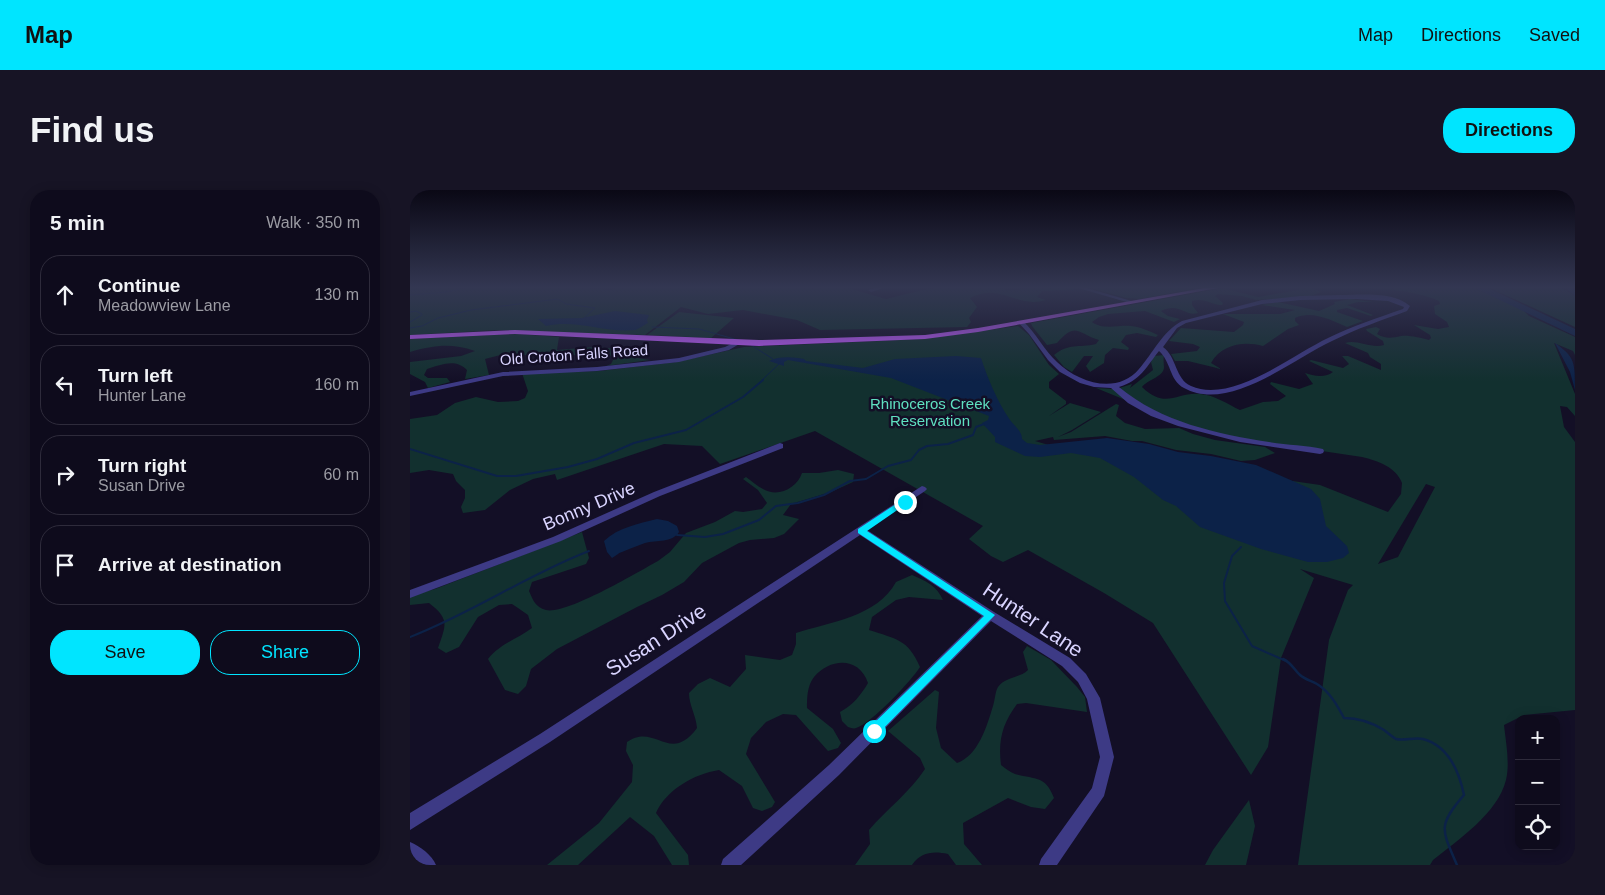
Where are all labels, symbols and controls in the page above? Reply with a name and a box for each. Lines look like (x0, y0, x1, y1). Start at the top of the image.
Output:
text: Map (25, 21, 73, 48)
text: Map (1358, 25, 1393, 45)
text: Directions (1421, 25, 1501, 45)
text: Saved (1529, 25, 1580, 45)
button: Directions (1443, 108, 1575, 153)
text: Find us (30, 110, 154, 149)
text: 5 min (50, 211, 105, 234)
text: Walk · 350 m (266, 214, 360, 231)
text: Continue (98, 275, 180, 296)
icon: ahead (51, 281, 79, 309)
text: 130 m (315, 286, 359, 303)
text: Meadowview Lane (98, 297, 231, 314)
street label: Old Croton Falls Road (499, 341, 649, 368)
text: Turn left (98, 365, 173, 386)
icon: left (51, 371, 79, 399)
text: 160 m (315, 376, 359, 393)
text: Hunter Lane (98, 387, 186, 404)
park label: Rhinoceros Creek Reservation (870, 395, 991, 429)
text: Turn right (98, 455, 186, 476)
icon: right (51, 461, 79, 489)
text: 60 m (323, 466, 359, 483)
text: Susan Drive (98, 477, 185, 494)
street label: Bonny Drive (540, 478, 638, 534)
route end (894, 491, 917, 514)
icon: arrive (51, 551, 79, 579)
text: Arrive at destination (98, 554, 282, 575)
street label: Hunter Lane (979, 578, 1088, 661)
street label: Susan Drive (601, 599, 710, 680)
button: Save (50, 630, 200, 675)
button: Share (210, 630, 360, 675)
map controls (1515, 715, 1560, 850)
button: + (1515, 715, 1560, 760)
route start (863, 720, 886, 743)
button: − (1515, 760, 1560, 805)
button: locate (1515, 805, 1560, 850)

